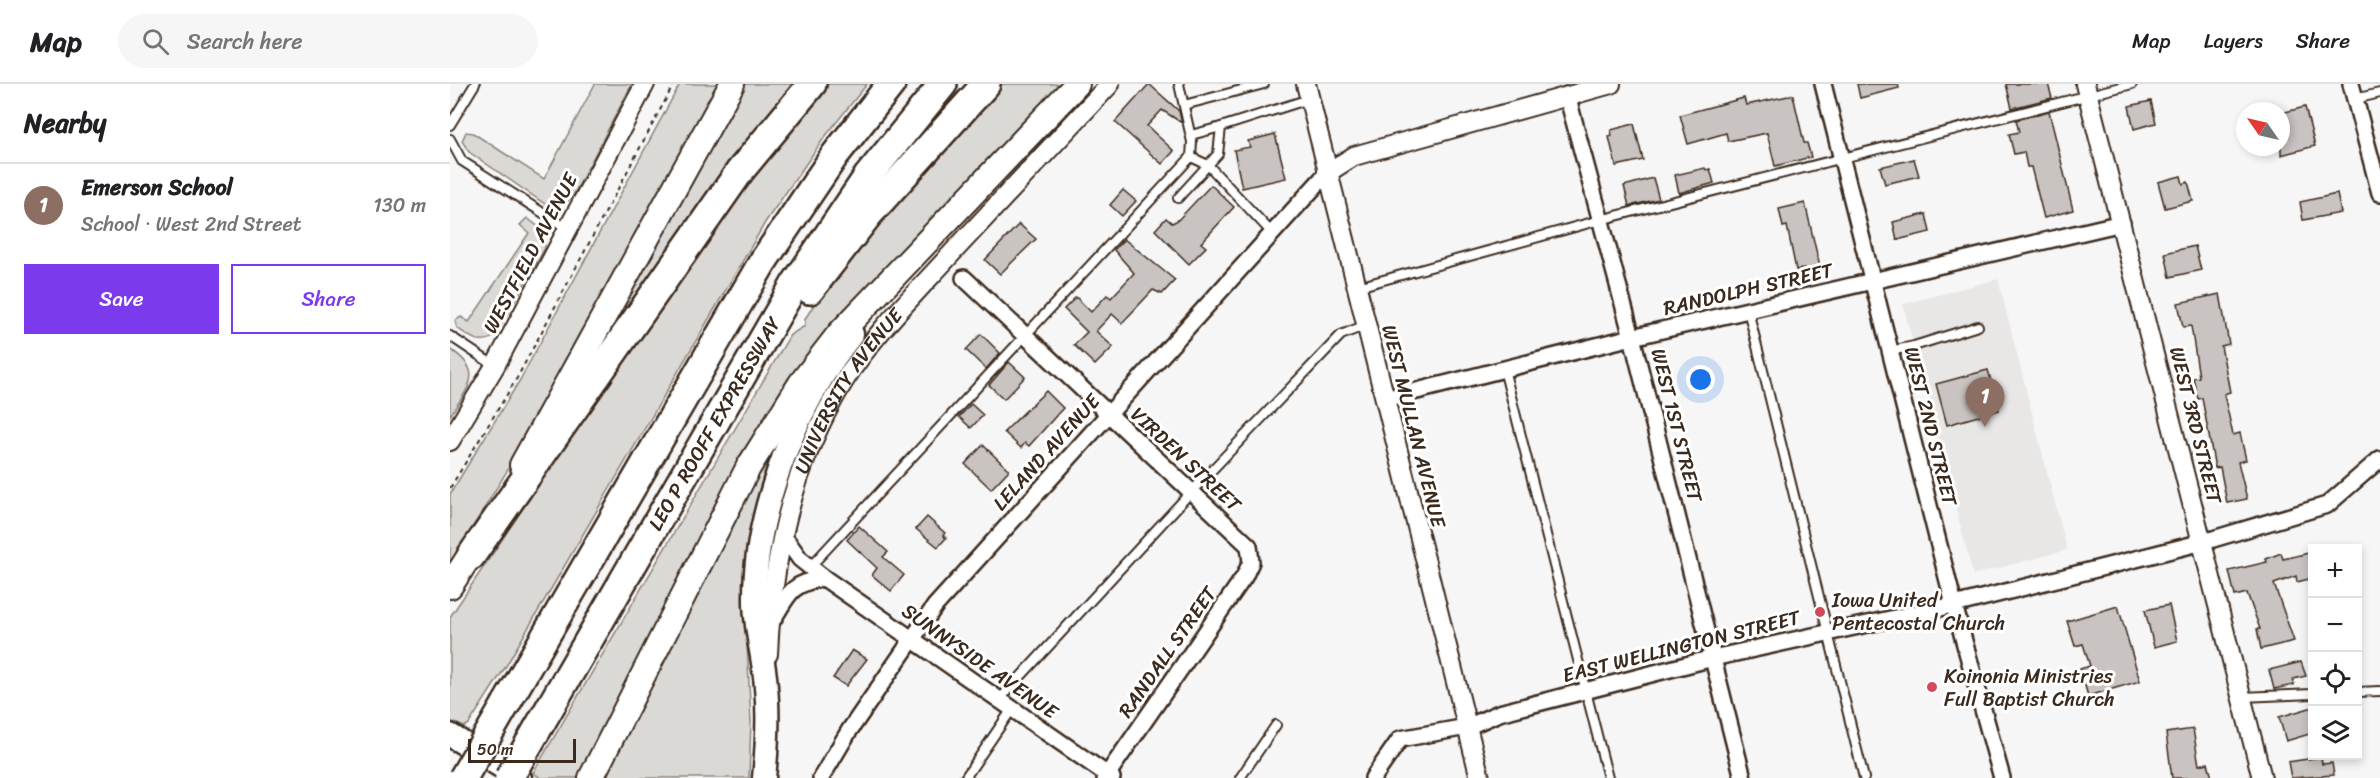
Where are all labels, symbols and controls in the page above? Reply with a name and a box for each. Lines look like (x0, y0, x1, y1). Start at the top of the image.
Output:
search box (118, 14, 538, 68)
text: Map (30, 17, 82, 66)
text: Search here (187, 22, 303, 61)
text: Map (2132, 22, 2171, 60)
text: Layers (2204, 22, 2263, 60)
text: Share (2296, 22, 2350, 60)
icon: search (139, 25, 172, 58)
text: Nearby (24, 100, 106, 146)
north arrow (2236, 102, 2290, 156)
street label: WESTFIELD AVENUE (473, 165, 588, 340)
text: Emerson School (81, 168, 233, 207)
text: 1 (39, 188, 48, 223)
text: 130 m (373, 188, 426, 223)
text: School · West 2nd Street (81, 207, 302, 242)
street label: RANDOLPH STREET (1660, 253, 1838, 326)
button: Save (24, 264, 219, 334)
button: Share (231, 264, 426, 334)
street label: UNIVERSITY AVENUE (785, 299, 913, 479)
street label: LEO P ROOFF EXPRESSWAY (639, 309, 791, 538)
street label: WEST MULLAN AVENUE (1371, 321, 1456, 533)
street label: WEST 2ND STREET (1894, 343, 1967, 510)
street label: WEST 3RD STREET (2159, 343, 2232, 508)
street label: WEST 1ST STREET (1641, 345, 1713, 507)
your location (1686, 365, 1715, 394)
pin: 1 (1966, 378, 2005, 427)
street label: LELAND AVENUE (984, 384, 1110, 519)
street label: VIRDEN STREET (1122, 398, 1250, 521)
map controls (2308, 544, 2362, 760)
button: + (2308, 544, 2362, 598)
street label: RANDALL STREET (1109, 578, 1227, 725)
place label: Iowa United Pentecostal Church (1831, 583, 2005, 641)
street label: SUNNYSIDE AVENUE (894, 594, 1067, 730)
button: − (2308, 598, 2362, 652)
street label: EAST WELLINGTON STREET (1559, 600, 1805, 693)
marker: Iowa United Pentecostal Church (1813, 605, 1827, 619)
button: locate (2308, 652, 2362, 706)
place label: Koinonia Ministries Full Baptist Church (1944, 659, 2115, 717)
marker: Koinonia Ministries Full Baptist Church (1925, 680, 1939, 694)
button: layers (2308, 706, 2362, 760)
text: 50 m (477, 735, 513, 764)
scale bar (468, 736, 576, 764)

